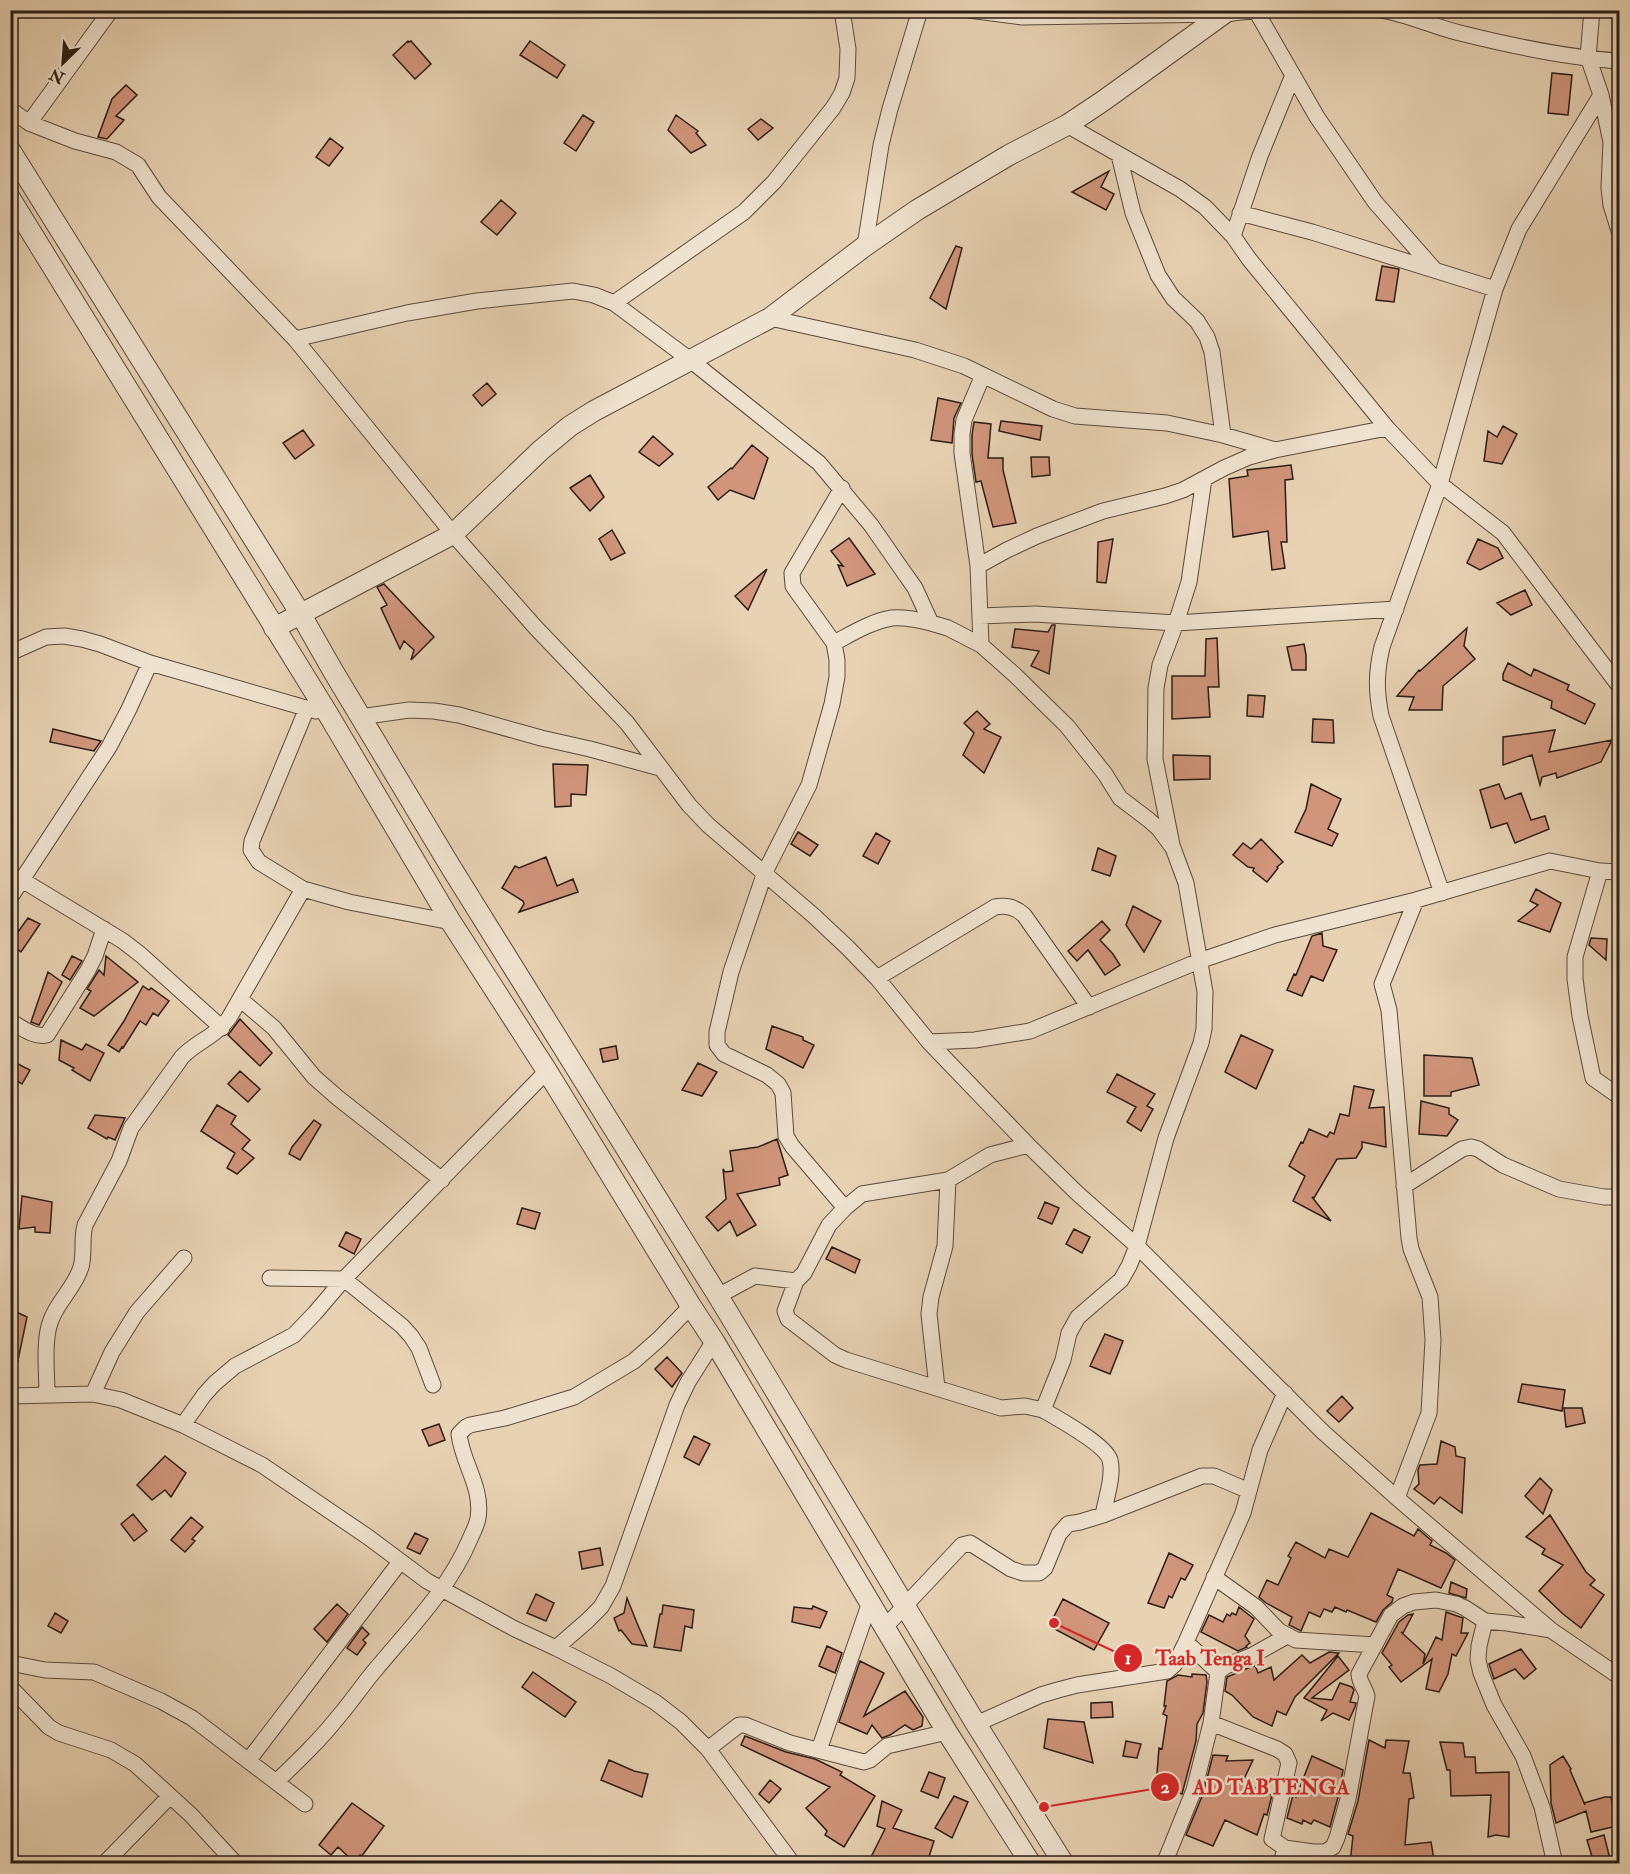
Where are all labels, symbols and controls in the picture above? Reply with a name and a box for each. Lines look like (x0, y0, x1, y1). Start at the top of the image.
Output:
north arrow (33, 33, 93, 93)
text: N (46, 63, 69, 88)
callout: Taab Tenga I (1113, 1638, 1276, 1677)
text: Taab Tenga I (1154, 1645, 1265, 1672)
text: 1 (1125, 1647, 1131, 1670)
callout: AD TABTENGA (1150, 1767, 1362, 1806)
text: AD TABTENGA (1191, 1774, 1350, 1801)
text: 2 (1160, 1776, 1170, 1799)

